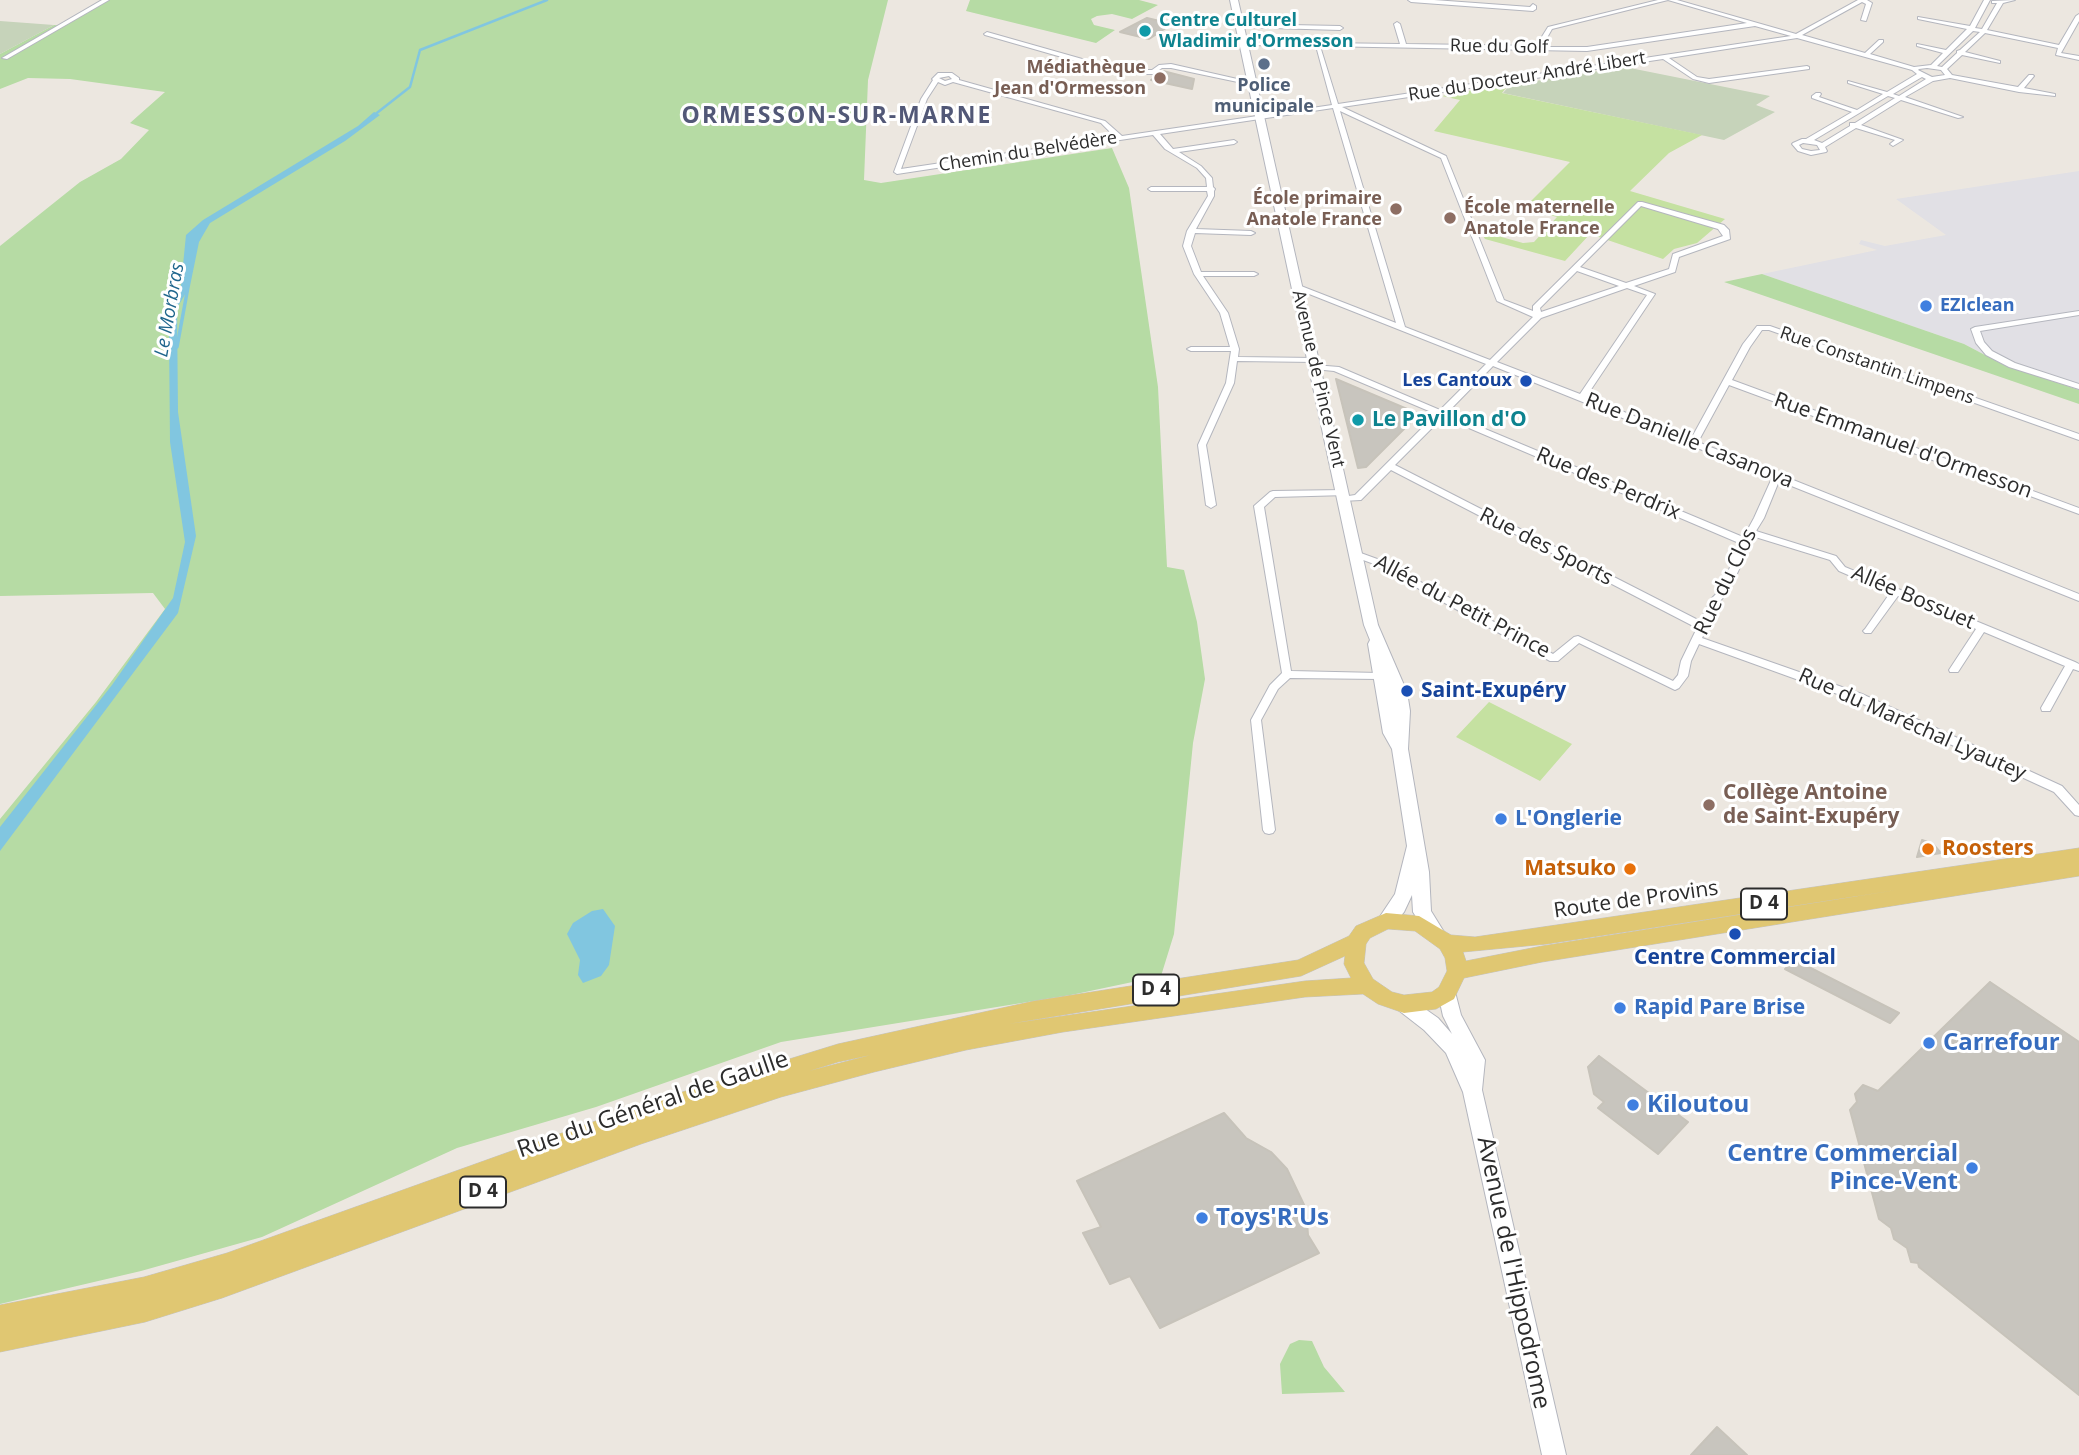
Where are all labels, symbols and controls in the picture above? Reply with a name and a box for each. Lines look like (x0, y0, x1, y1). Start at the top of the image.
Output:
place label: Centre Culturel Wladimir d'Ormesson (1159, 10, 1354, 52)
marker: Centre Culturel Wladimir d'Ormesson (1137, 23, 1153, 39)
street label: Rue du Golf (1450, 35, 1548, 59)
street label: Rue du Docteur André Libert (1407, 48, 1647, 106)
marker: Police municipale (1256, 56, 1272, 72)
place label: Médiathèque Jean d'Ormesson (994, 57, 1146, 100)
marker: Médiathèque Jean d'Ormesson (1152, 70, 1168, 86)
place label: Police municipale (1214, 75, 1314, 118)
district label: ORMESSON-SUR-MARNE (684, 102, 990, 130)
street label: Chemin du Belvédère (937, 127, 1119, 177)
place label: École primaire Anatole France (1246, 188, 1382, 230)
place label: École maternelle Anatole France (1464, 197, 1615, 240)
marker: École primaire Anatole France (1388, 201, 1404, 217)
marker: École maternelle Anatole France (1442, 210, 1458, 226)
water label: Le Morbras (151, 261, 189, 359)
street label: Avenue de Pince Vent (1287, 288, 1349, 470)
place label: EZIclean (1940, 295, 2015, 317)
marker: EZIclean (1918, 298, 1934, 314)
street label: Rue Constantin Limpens (1777, 323, 1977, 409)
place label: Les Cantoux (1402, 370, 1512, 392)
marker: Les Cantoux (1518, 373, 1534, 389)
street label: Rue Danielle Casanova (1581, 388, 1797, 494)
street label: Rue Emmanuel d'Ormesson (1771, 388, 2035, 504)
place label: Le Pavillon d'O (1372, 407, 1527, 433)
marker: Le Pavillon d'O (1350, 412, 1366, 428)
street label: Rue des Perdrix (1532, 442, 1684, 526)
street label: Rue des Sports (1475, 503, 1617, 591)
street label: Rue du Clos (1689, 525, 1763, 639)
street label: Allée du Petit Prince (1370, 550, 1554, 664)
street label: Allée Bossuet (1848, 561, 1978, 635)
street label: Rue du Maréchal Lyautey (1794, 663, 2030, 787)
place label: Saint-Exupéry (1421, 678, 1566, 704)
marker: Saint-Exupéry (1399, 683, 1415, 699)
place label: Collège Antoine de Saint-Exupéry (1723, 780, 1899, 830)
marker: Collège Antoine de Saint-Exupéry (1701, 797, 1717, 813)
place label: L'Onglerie (1515, 806, 1622, 832)
marker: L'Onglerie (1493, 811, 1509, 827)
place label: Roosters (1942, 836, 2034, 862)
marker: Roosters (1920, 841, 1936, 857)
place label: Matsuko (1524, 856, 1616, 882)
marker: Matsuko (1622, 861, 1638, 877)
street label: Route de Provins (1552, 876, 1720, 924)
road number: D 4 (1741, 888, 1787, 920)
marker: Centre Commercial (1727, 926, 1743, 942)
place label: Centre Commercial (1634, 945, 1836, 971)
road number: D 4 (1133, 974, 1179, 1006)
place label: Rapid Pare Brise (1634, 995, 1805, 1021)
marker: Rapid Pare Brise (1612, 1000, 1628, 1016)
place label: Carrefour (1943, 1029, 2060, 1057)
marker: Carrefour (1921, 1035, 1937, 1051)
street label: Rue du Général de Gaulle (514, 1045, 792, 1165)
place label: Kiloutou (1647, 1091, 1749, 1119)
marker: Kiloutou (1625, 1097, 1641, 1113)
street label: Avenue de l'Hippodrome (1470, 1134, 1556, 1412)
place label: Centre Commercial Pince-Vent (1727, 1140, 1958, 1196)
marker: Centre Commercial Pince-Vent (1964, 1160, 1980, 1176)
road number: D 4 (460, 1176, 506, 1208)
place label: Toys'R'Us (1216, 1204, 1329, 1232)
marker: Toys'R'Us (1194, 1210, 1210, 1226)

